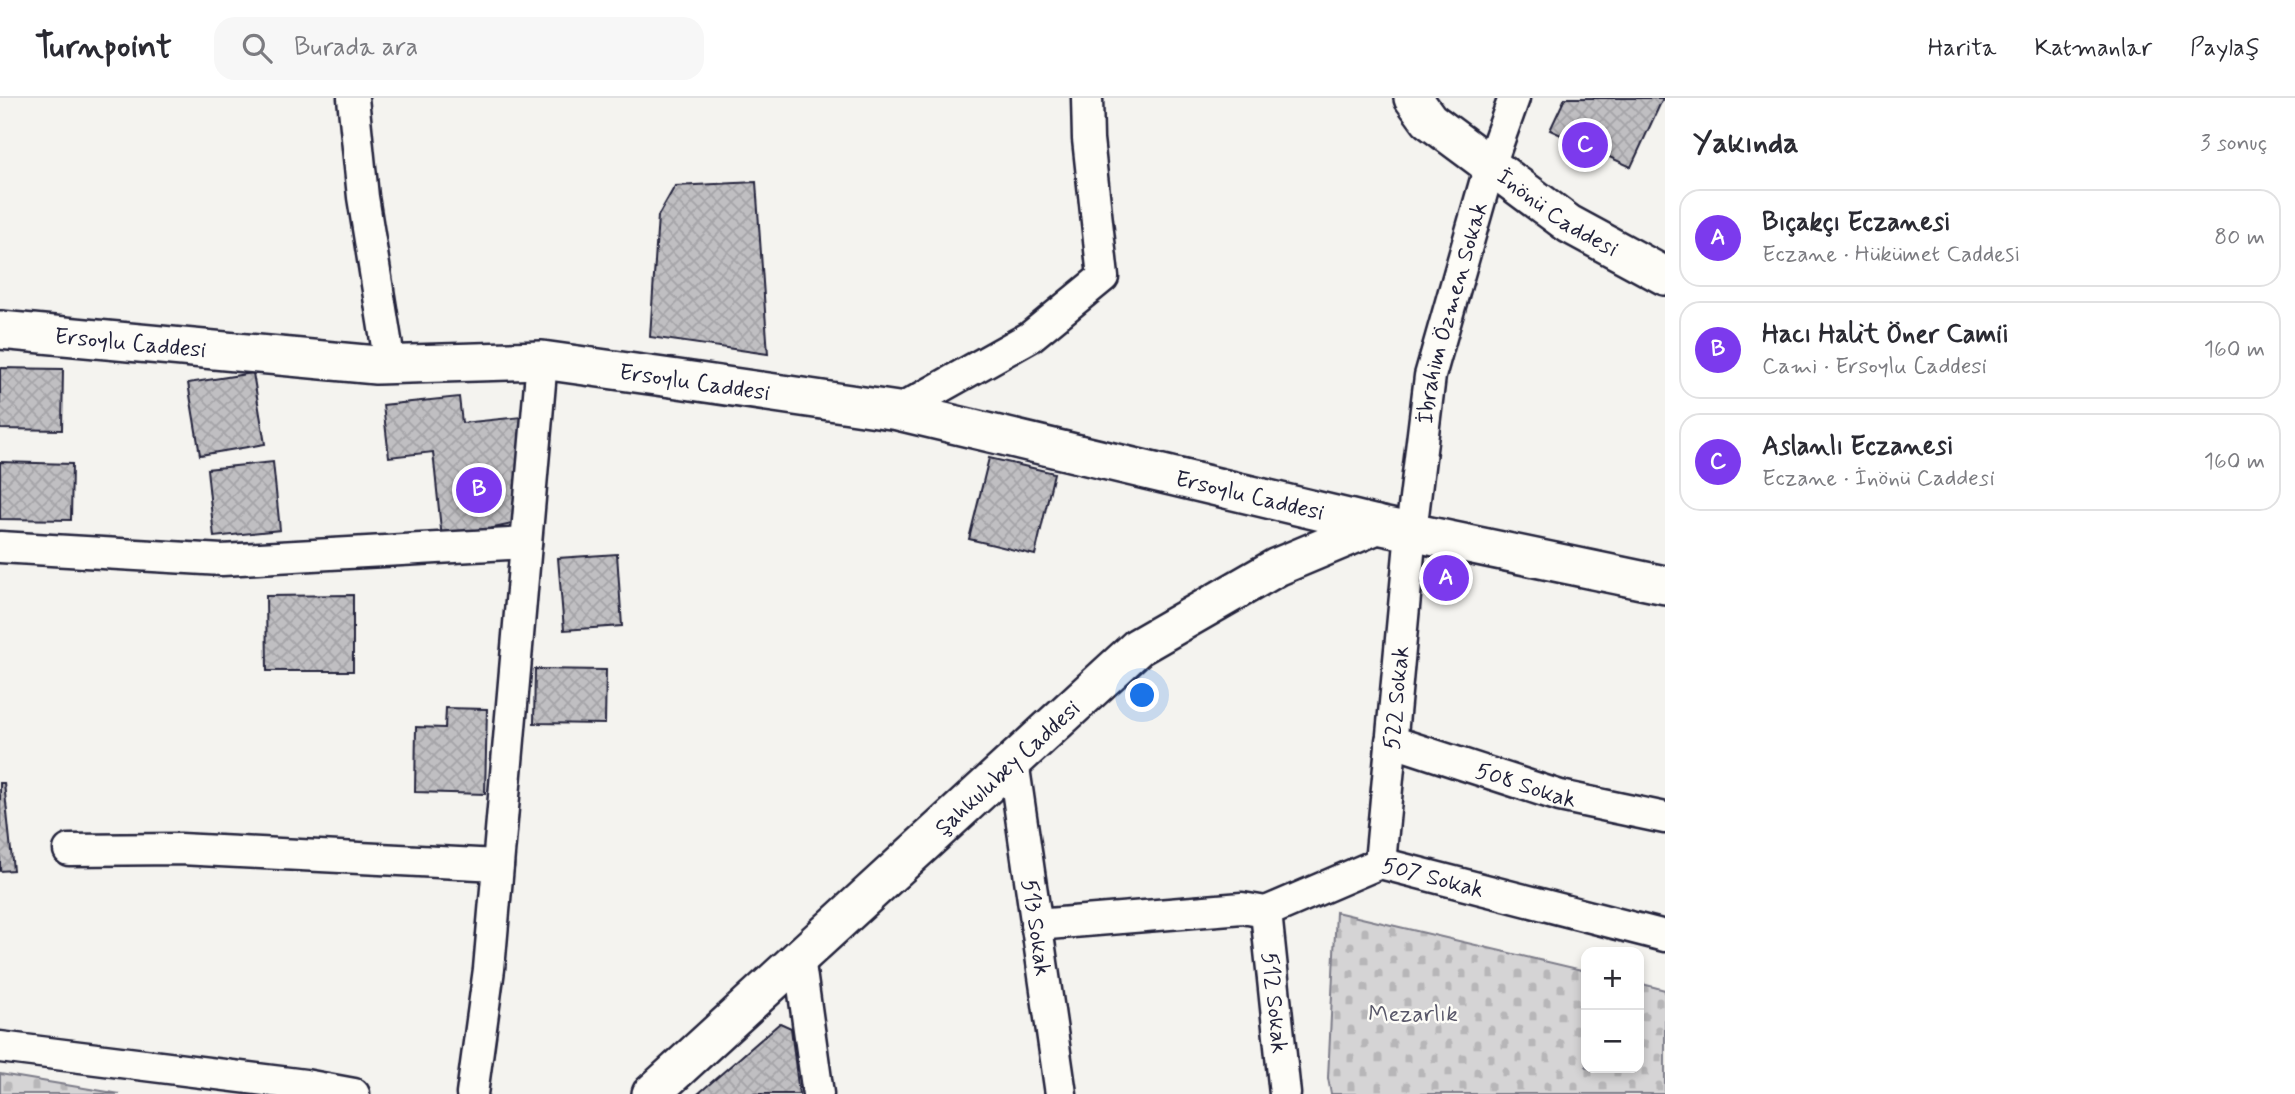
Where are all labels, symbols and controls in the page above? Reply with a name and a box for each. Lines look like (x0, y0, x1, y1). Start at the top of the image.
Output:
search box (214, 17, 704, 80)
text: Turnpoint (35, 26, 172, 70)
icon: search (238, 29, 276, 67)
text: Burada ara (294, 31, 418, 65)
text: Harita (1928, 33, 1996, 64)
text: Katmanlar (2034, 33, 2152, 64)
text: Paylaş (2190, 33, 2260, 64)
pin: C (1562, 119, 1608, 171)
text: Yakında (1693, 124, 1799, 163)
text: 3 sonuç (2200, 129, 2267, 159)
street label: İnönü Caddesi (1490, 163, 1623, 265)
street label: İbrahim Özmen Sokak (1411, 199, 1496, 426)
text: Bıçakçı Eczanesi (1762, 206, 1951, 240)
text: A (1710, 223, 1726, 253)
text: 80 m (2214, 223, 2265, 253)
text: Eczane · Hükümet Caddesi (1762, 240, 2021, 270)
text: Hacı Halit Öner Camii (1762, 318, 2009, 352)
street label: Ersoylu Caddesi (53, 322, 207, 366)
text: B (1711, 335, 1725, 365)
text: 160 m (2204, 335, 2265, 365)
text: Cami · Ersoylu Caddesi (1762, 352, 1987, 382)
street label: Ersoylu Caddesi (617, 358, 772, 409)
text: Aslanlı Eczanesi (1762, 430, 1954, 464)
text: C (1710, 447, 1726, 477)
text: 160 m (2204, 447, 2265, 477)
pin: B (456, 464, 502, 516)
text: Eczane · İnönü Caddesi (1762, 464, 1995, 494)
street label: Ersoylu Caddesi (1172, 465, 1327, 529)
pin: A (1423, 552, 1469, 604)
street label: 522 Sokak (1378, 645, 1417, 751)
your location (1125, 678, 1159, 712)
street label: Şahkulubey Caddesi (929, 694, 1087, 843)
street label: 508 Sokak (1471, 757, 1579, 816)
street label: 507 Sokak (1378, 851, 1487, 906)
street label: 513 Sokak (1013, 877, 1057, 978)
map controls (1581, 947, 1644, 1073)
button: + (1581, 947, 1644, 1010)
street label: 512 Sokak (1253, 950, 1294, 1055)
park label: Mezarlık (1368, 1000, 1458, 1030)
button: − (1581, 1010, 1644, 1073)

